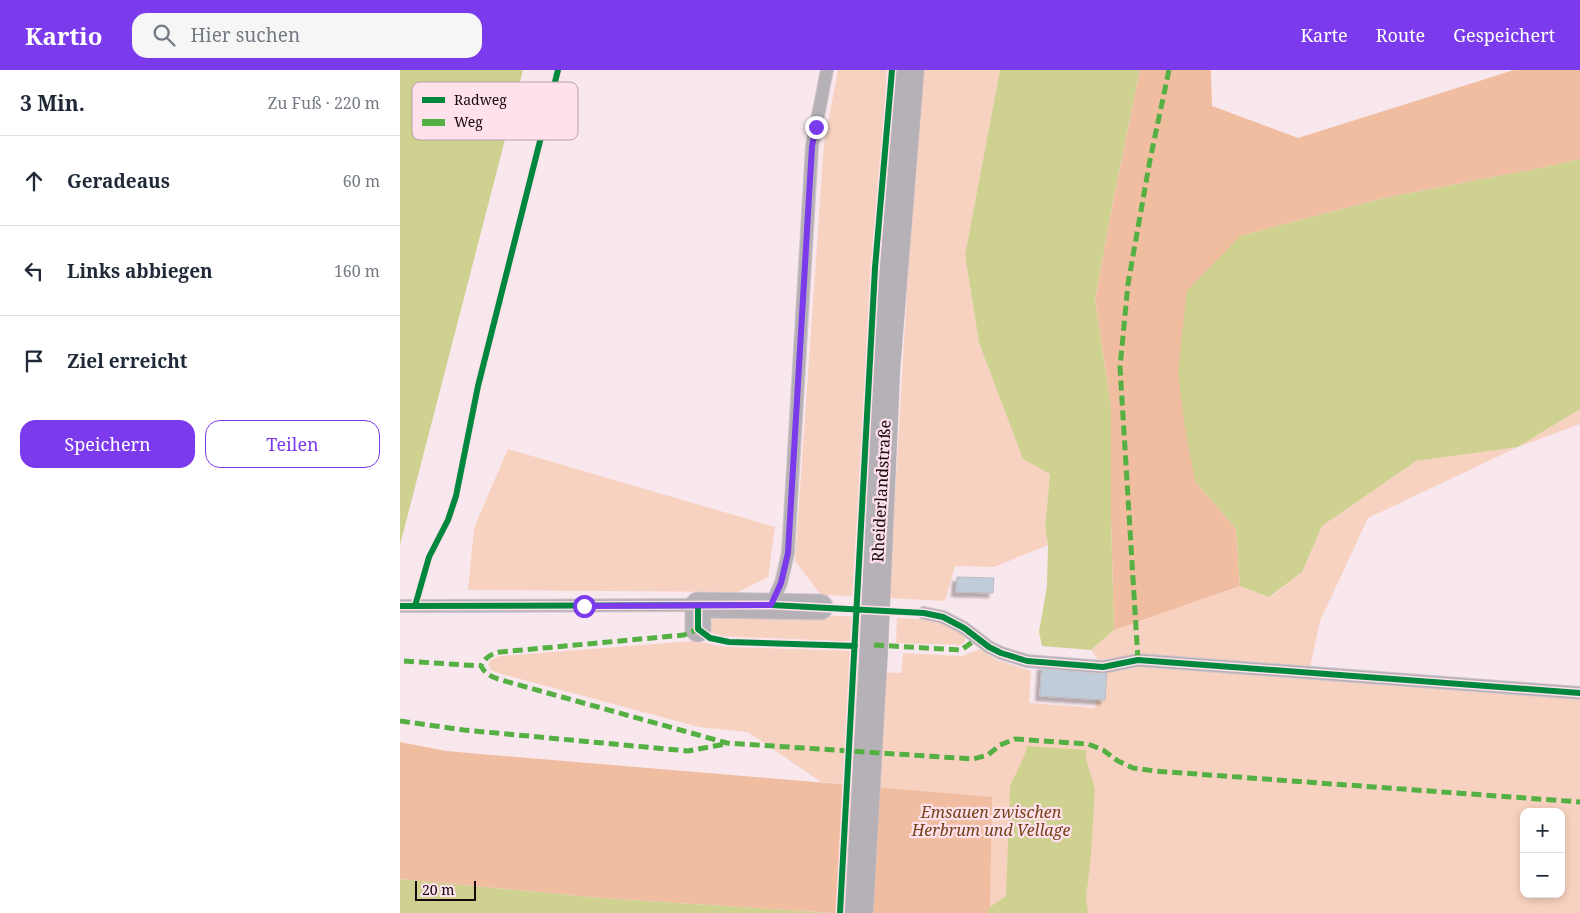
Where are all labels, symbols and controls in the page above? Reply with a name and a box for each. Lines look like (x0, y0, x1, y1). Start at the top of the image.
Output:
search box (132, 13, 482, 58)
text: Kartio (25, 19, 102, 52)
icon: search (150, 21, 178, 49)
text: Hier suchen (190, 22, 300, 48)
text: Karte (1300, 23, 1348, 47)
text: Route (1376, 23, 1425, 47)
text: Gespeichert (1453, 23, 1555, 47)
legend (412, 82, 578, 140)
text: 3 Min. (20, 89, 85, 117)
text: Radweg (454, 90, 507, 109)
text: Zu Fuß · 220 m (268, 92, 380, 114)
text: Weg (454, 112, 483, 131)
route end (805, 116, 828, 139)
icon: ahead (20, 167, 48, 195)
text: Geradeaus (67, 168, 170, 194)
text: 60 m (343, 170, 380, 192)
icon: left (20, 257, 48, 285)
text: Links abbiegen (67, 258, 213, 284)
text: 160 m (334, 260, 380, 282)
icon: arrive (20, 347, 48, 375)
text: Ziel erreicht (67, 348, 188, 374)
street label: Rheiderlandstraße (866, 419, 896, 563)
button: Speichern (20, 420, 195, 468)
button: Teilen (205, 420, 380, 468)
route start (573, 595, 596, 618)
park label: Emsauen zwischen Herbrum und Vellage (911, 801, 1070, 841)
map controls (1520, 808, 1565, 898)
button: + (1520, 808, 1565, 853)
button: − (1520, 853, 1565, 898)
scale bar (415, 878, 476, 901)
text: 20 m (422, 880, 455, 899)

